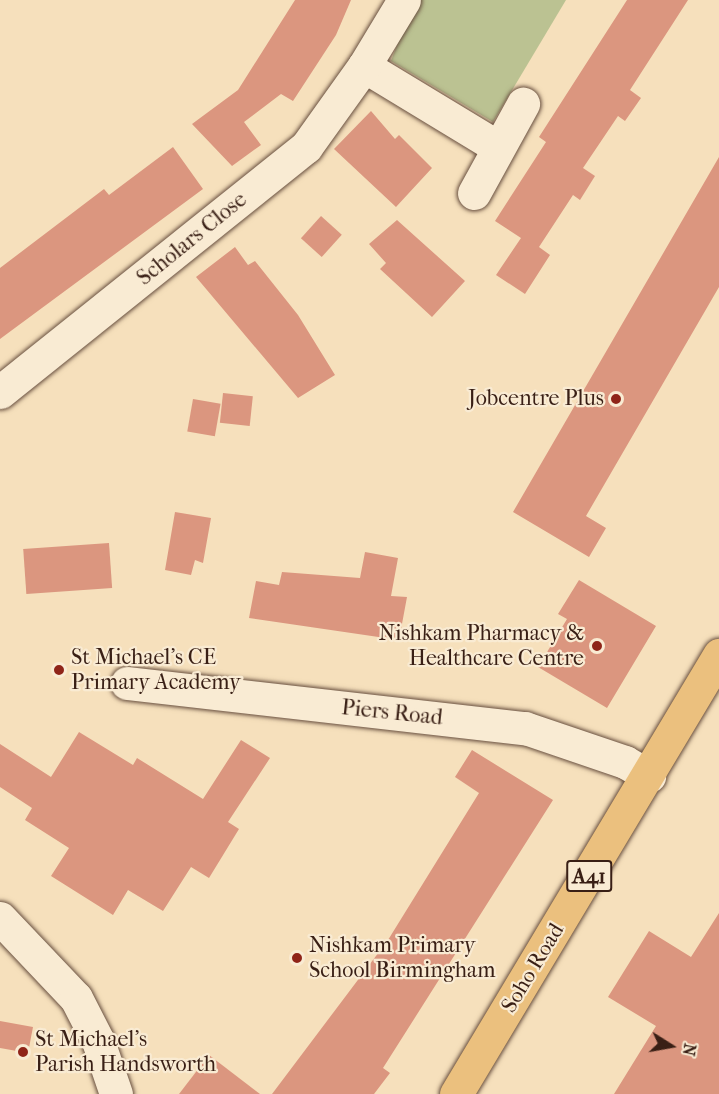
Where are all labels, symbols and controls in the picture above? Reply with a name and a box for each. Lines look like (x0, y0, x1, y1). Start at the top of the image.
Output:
street label: Scholars Close (132, 187, 252, 291)
place label: Jobcentre Plus (468, 386, 604, 412)
marker: Jobcentre Plus (609, 392, 623, 406)
place label: Nishkam Pharmacy & Healthcare Centre (378, 620, 584, 672)
marker: Nishkam Pharmacy & Healthcare Centre (588, 637, 606, 655)
place label: St Michael's CE Primary Academy (71, 644, 241, 696)
marker: St Michael's CE Primary Academy (52, 663, 66, 677)
street label: Piers Road (340, 695, 444, 731)
road number: A41 (565, 858, 613, 894)
street label: Soho Road (496, 919, 570, 1017)
place label: Nishkam Primary School Birmingham (309, 932, 495, 984)
marker: Nishkam Primary School Birmingham (290, 951, 304, 965)
north arrow (641, 1016, 701, 1076)
place label: St Michael's Parish Handsworth (35, 1026, 216, 1078)
text: N (679, 1042, 700, 1057)
marker: St Michael's Parish Handsworth (16, 1045, 30, 1059)

